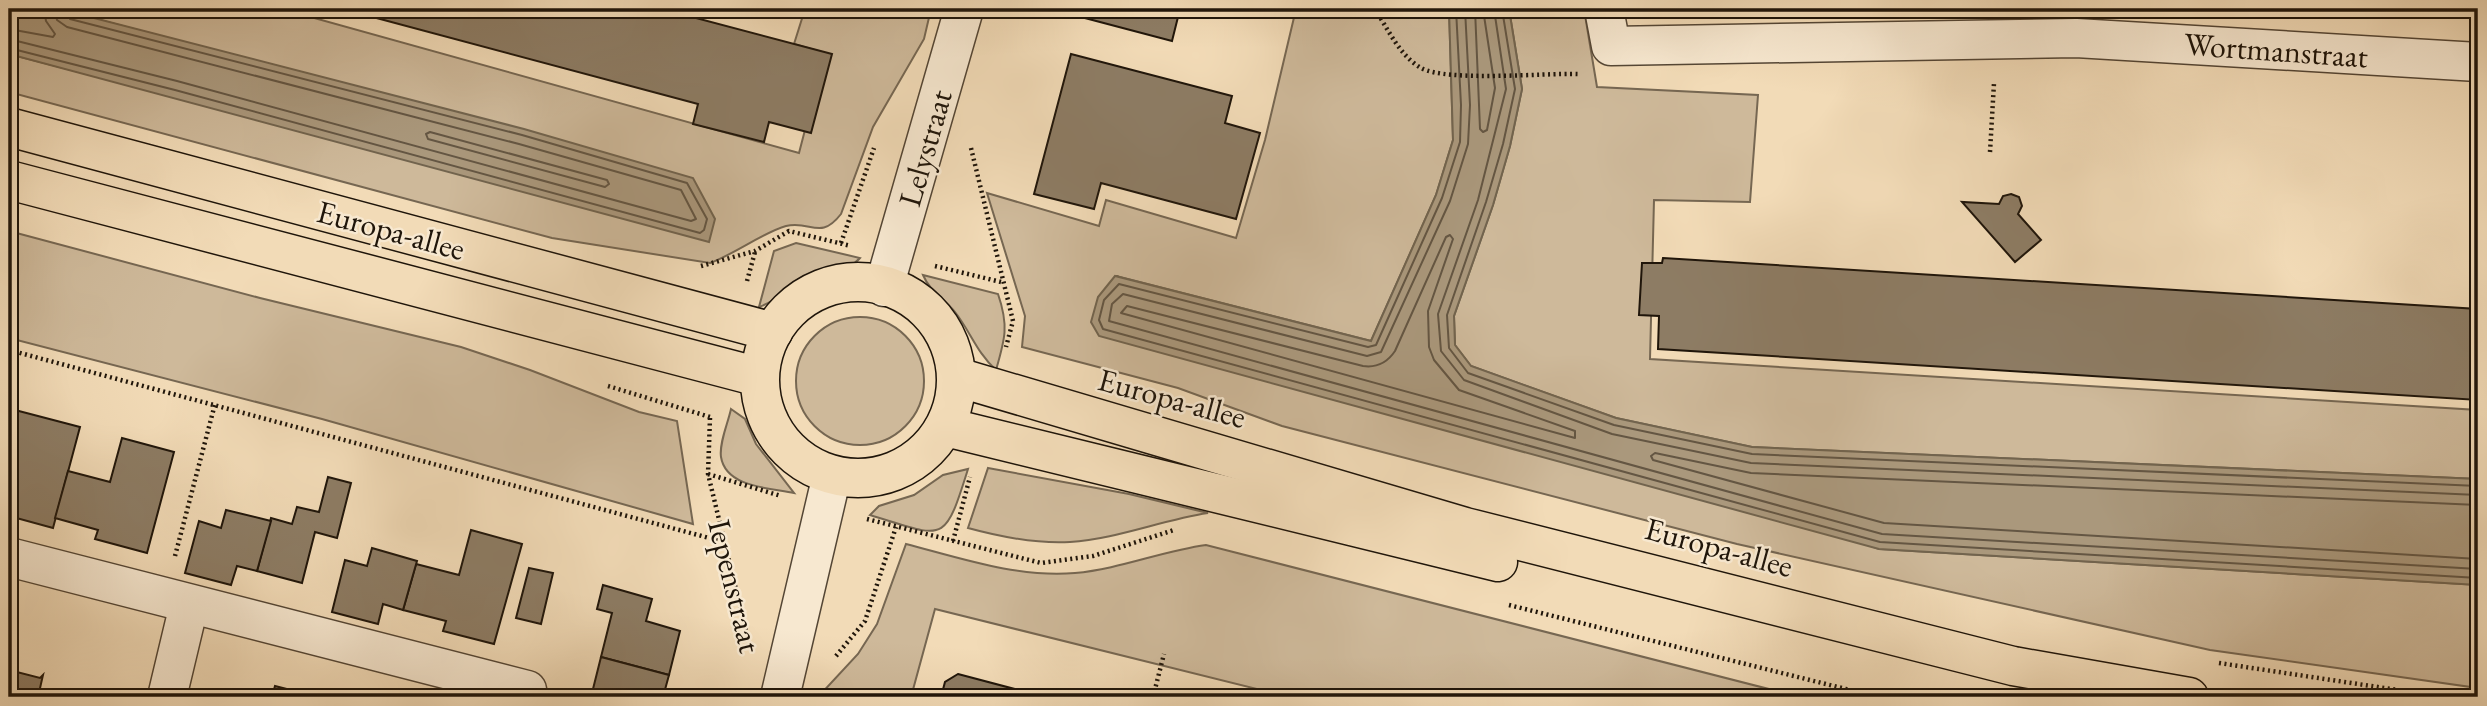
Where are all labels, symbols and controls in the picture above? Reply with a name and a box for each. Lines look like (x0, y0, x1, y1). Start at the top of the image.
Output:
street label: Wortmanstraat (2183, 23, 2369, 77)
street label: Lelystraat (888, 85, 962, 211)
street label: Europa-allee (312, 190, 470, 270)
street label: Europa-allee (1093, 358, 1251, 438)
street label: Europa-allee (1640, 507, 1798, 587)
street label: Iepenstraat (698, 515, 772, 657)

